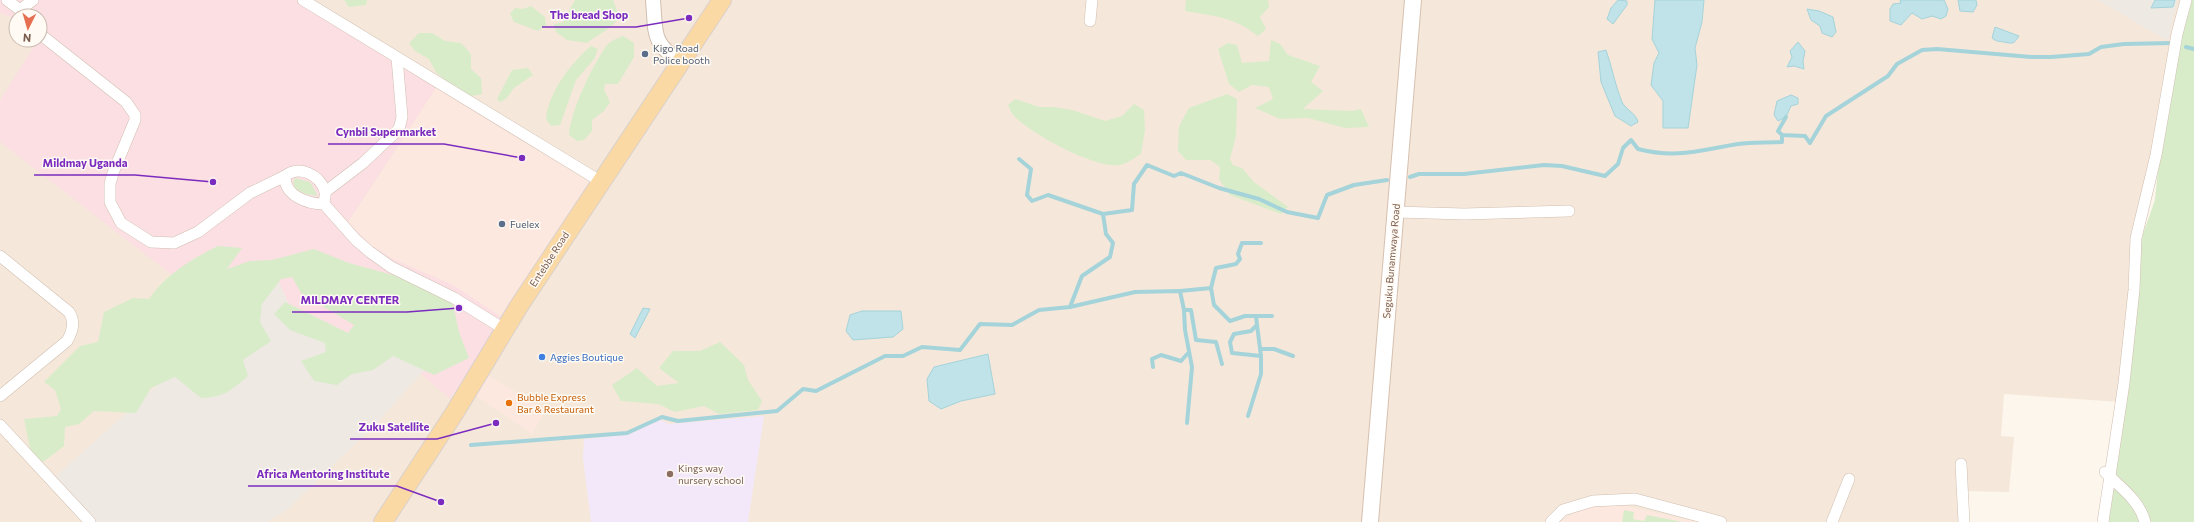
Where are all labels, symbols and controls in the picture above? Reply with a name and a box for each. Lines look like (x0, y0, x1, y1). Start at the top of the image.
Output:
callout: The bread Shop (542, 4, 636, 27)
north arrow (8, 8, 48, 48)
text: The bread Shop (550, 8, 629, 21)
text: N (22, 32, 32, 45)
place label: Kigo Road Police booth (653, 42, 710, 66)
marker: Kigo Road Police booth (640, 49, 650, 59)
callout: Cynbil Supermarket (328, 121, 444, 144)
text: Cynbil Supermarket (336, 125, 437, 138)
callout: Mildmay Uganda (34, 152, 135, 175)
text: Mildmay Uganda (43, 156, 128, 169)
street label: Seguku Bunamwaya Road (1380, 203, 1402, 319)
place label: Fuelex (510, 218, 540, 230)
marker: Fuelex (497, 219, 507, 229)
street label: Entebbe Road (527, 229, 571, 289)
callout: MILDMAY CENTER (292, 289, 407, 312)
text: MILDMAY CENTER (301, 293, 400, 306)
place label: Aggies Boutique (550, 351, 623, 363)
marker: Aggies Boutique (537, 352, 547, 362)
place label: Bubble Express Bar & Restaurant (517, 391, 594, 415)
marker: Bubble Express Bar & Restaurant (504, 398, 514, 408)
callout: Zuku Satellite (350, 416, 437, 439)
text: Zuku Satellite (359, 420, 430, 433)
place label: Kings way nursery school (678, 462, 744, 486)
callout: Africa Mentoring Institute (248, 463, 397, 486)
text: Africa Mentoring Institute (257, 467, 390, 480)
marker: Kings way nursery school (665, 469, 675, 479)

